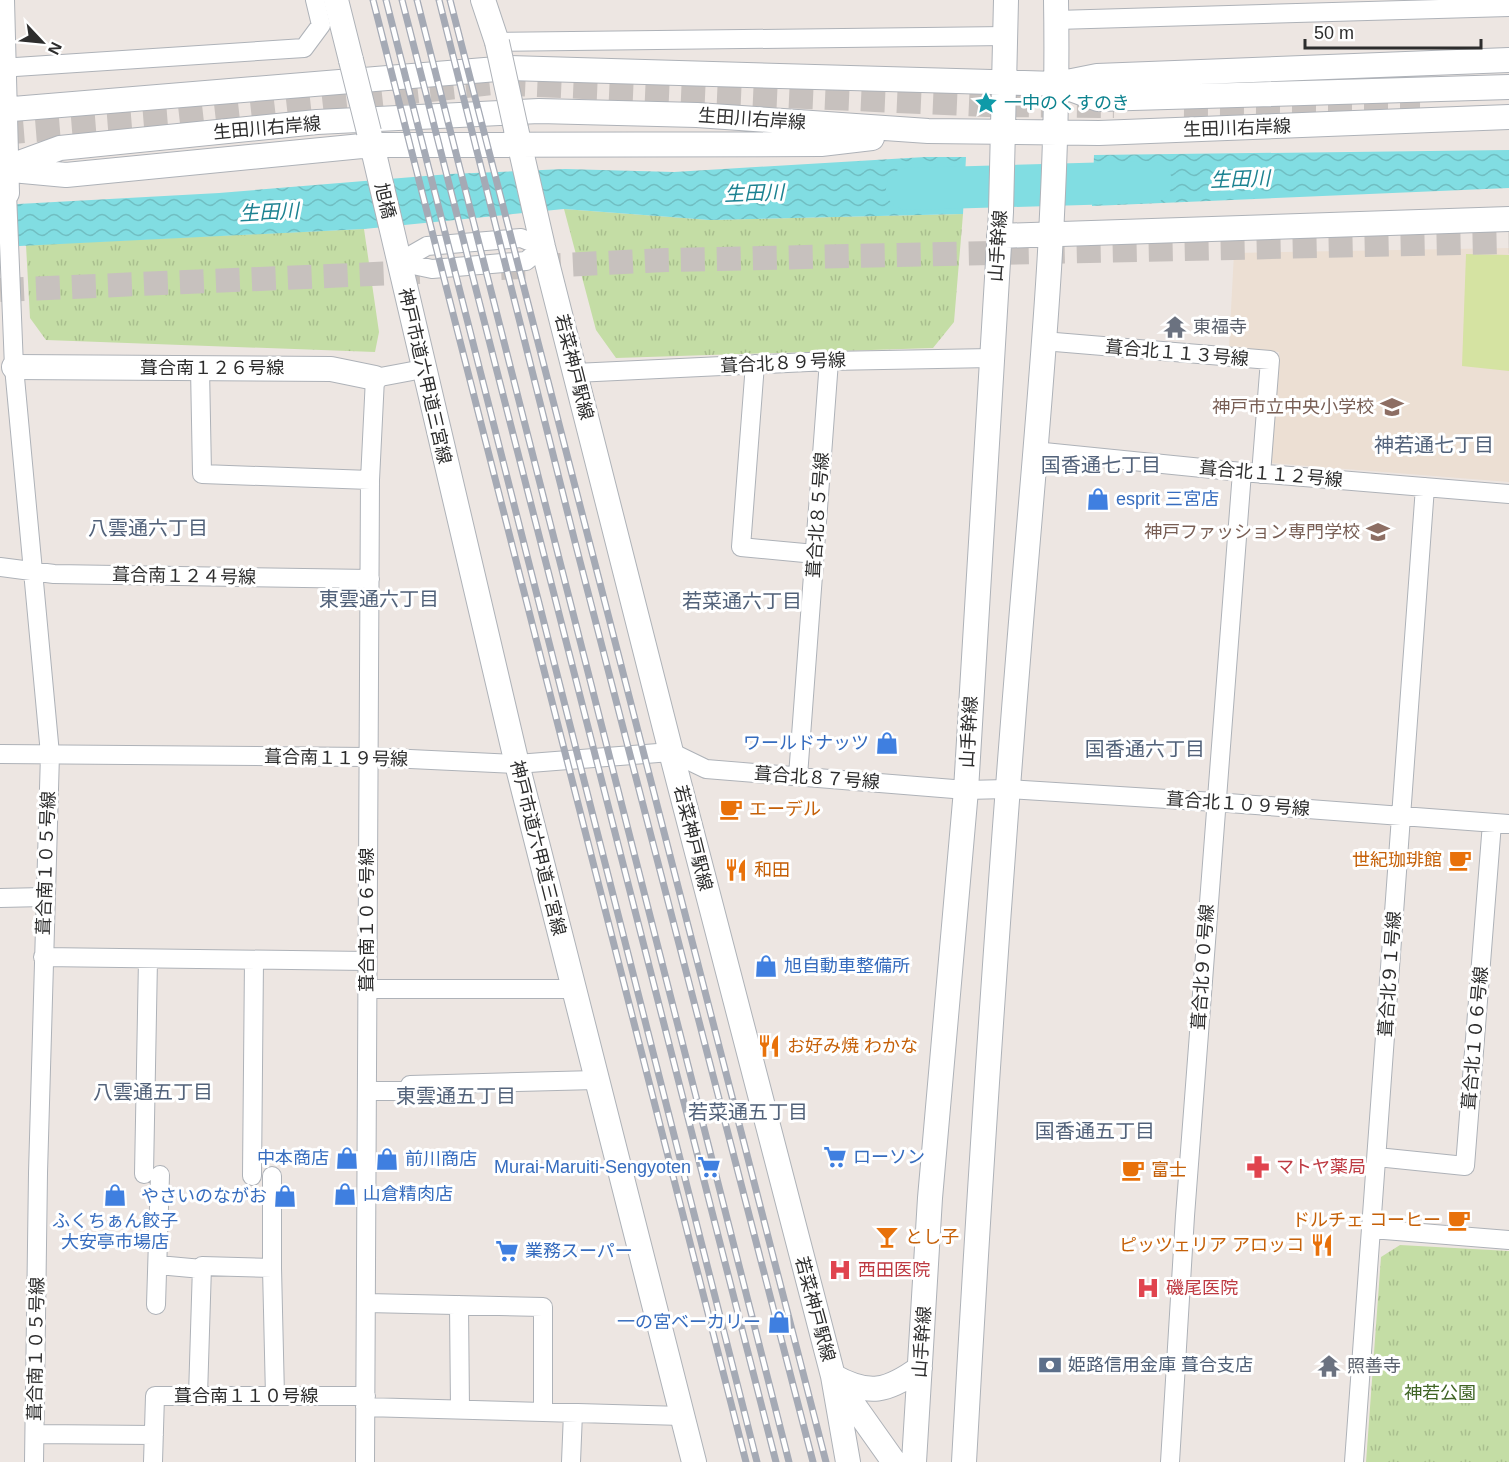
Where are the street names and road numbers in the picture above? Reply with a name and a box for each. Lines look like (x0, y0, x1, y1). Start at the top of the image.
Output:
street label: 生田川右岸線 (697, 105, 807, 133)
street label: 生田川右岸線 (212, 113, 322, 143)
street label: 生田川右岸線 (1183, 116, 1291, 140)
street label: 旭橋 (371, 181, 399, 221)
street label: 山手幹線 (986, 209, 1010, 283)
street label: 神戸市道六甲道三宮線 (395, 286, 455, 466)
street label: 若菜神戸駅線 (551, 312, 597, 422)
street label: 葺合北１１３号線 (1104, 337, 1250, 369)
street label: 葺合北８９号線 (720, 350, 846, 376)
street label: 葺合南１２６号線 (140, 358, 284, 378)
street label: 葺合北８５号線 (804, 451, 832, 579)
street label: 葺合北１１２号線 (1198, 458, 1344, 490)
street label: 葺合南１２４号線 (112, 565, 256, 587)
street label: 山手幹線 (957, 696, 981, 768)
street label: 葺合南１１９号線 (264, 747, 408, 769)
street label: 神戸市道六甲道三宮線 (507, 758, 569, 938)
street label: 葺合北８７号線 (753, 764, 881, 792)
street label: 若菜神戸駅線 (670, 783, 716, 893)
street label: 葺合北１０９号線 (1165, 789, 1311, 819)
street label: 葺合南１０５号線 (33, 791, 59, 935)
street label: 葺合南１０６号線 (357, 848, 377, 992)
street label: 葺合北９０号線 (1189, 903, 1217, 1031)
street label: 葺合北９１号線 (1376, 910, 1404, 1038)
street label: 葺合北１０６号線 (1459, 965, 1491, 1111)
street label: 若菜神戸駅線 (791, 1254, 839, 1364)
street label: 葺合南１０５号線 (25, 1277, 47, 1421)
street label: 山手幹線 (910, 1305, 934, 1379)
street label: 葺合南１１０号線 (174, 1386, 318, 1406)

